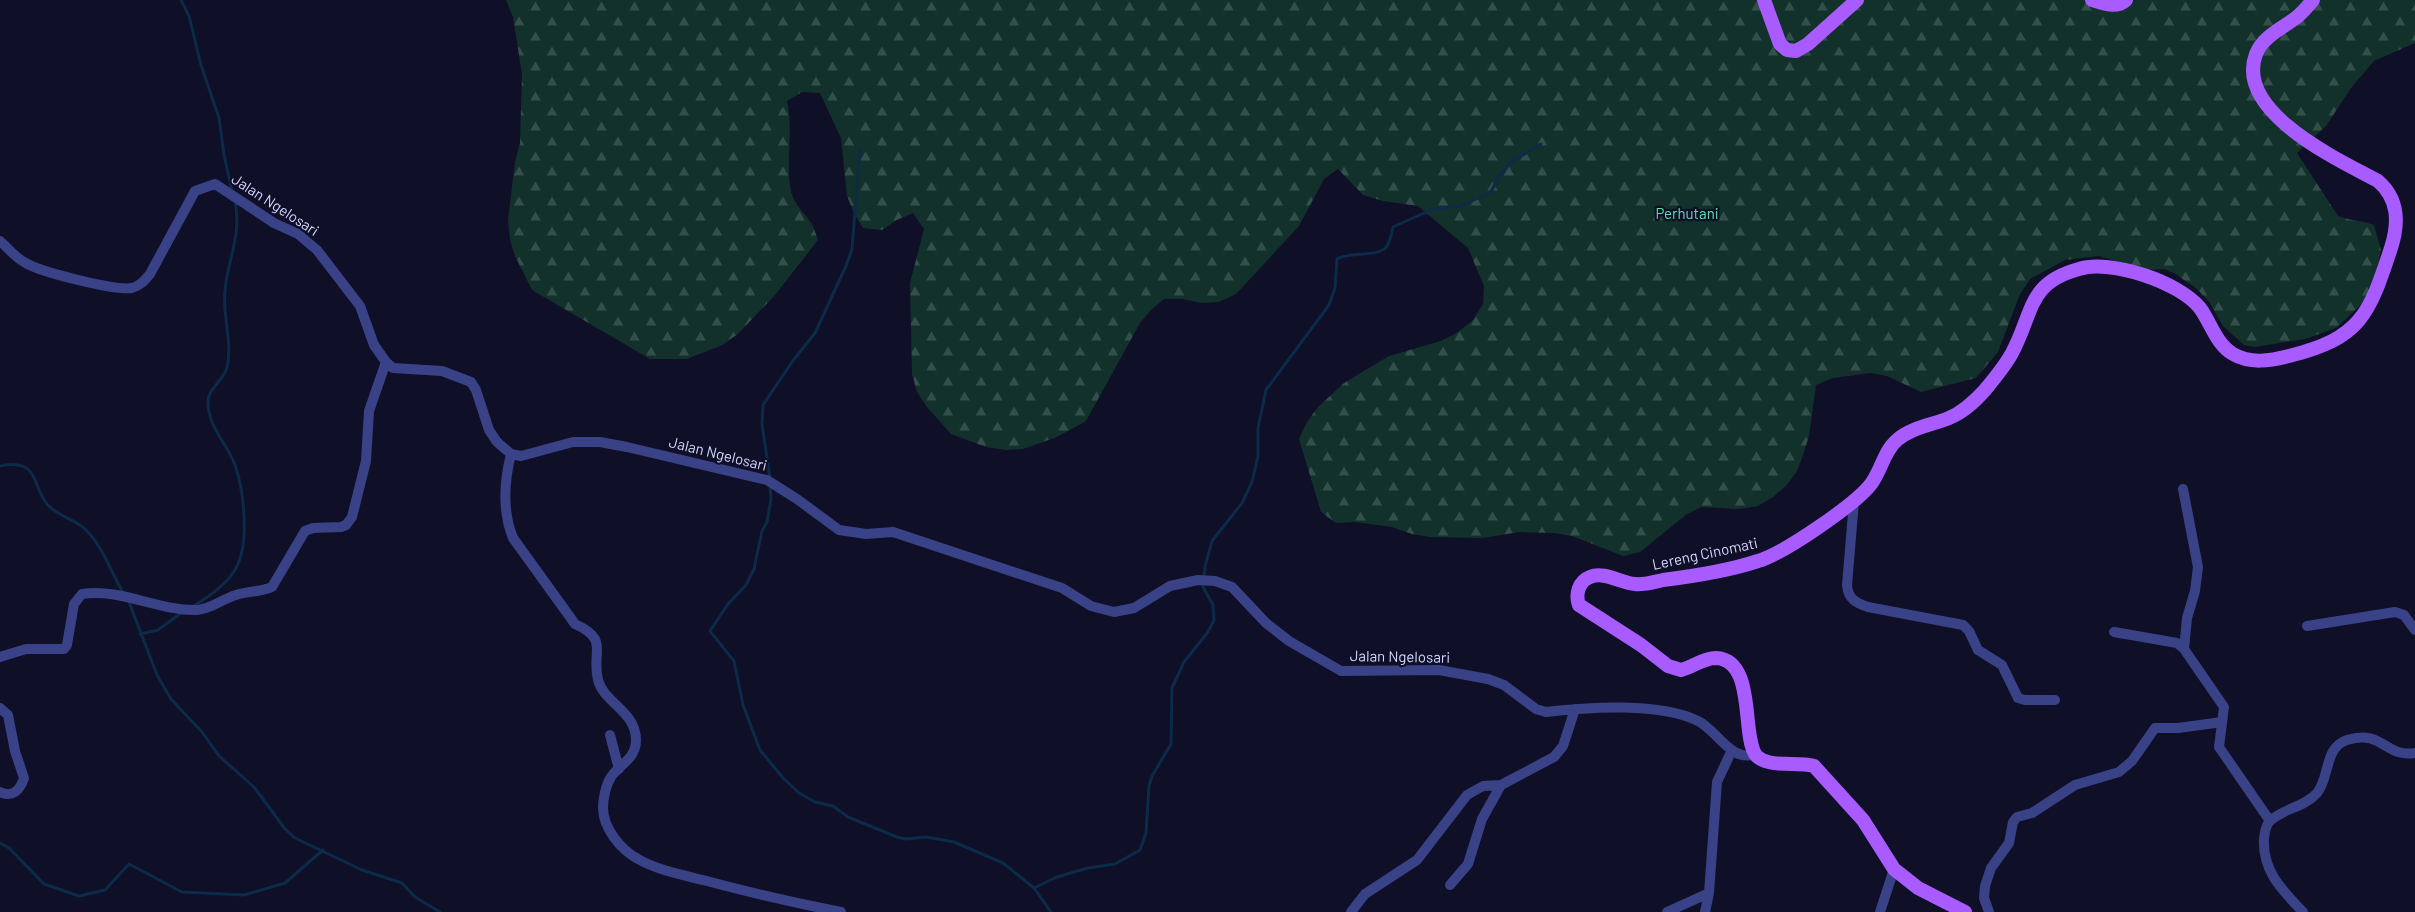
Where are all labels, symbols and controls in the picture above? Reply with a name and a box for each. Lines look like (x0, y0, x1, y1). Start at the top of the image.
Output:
street label: Jalan Ngelosari (229, 169, 323, 239)
park label: Perhutani (1655, 204, 1719, 222)
street label: Jalan Ngelosari (667, 432, 769, 474)
street label: Lereng Cinomati (1650, 533, 1759, 573)
street label: Jalan Ngelosari (1350, 646, 1450, 666)

